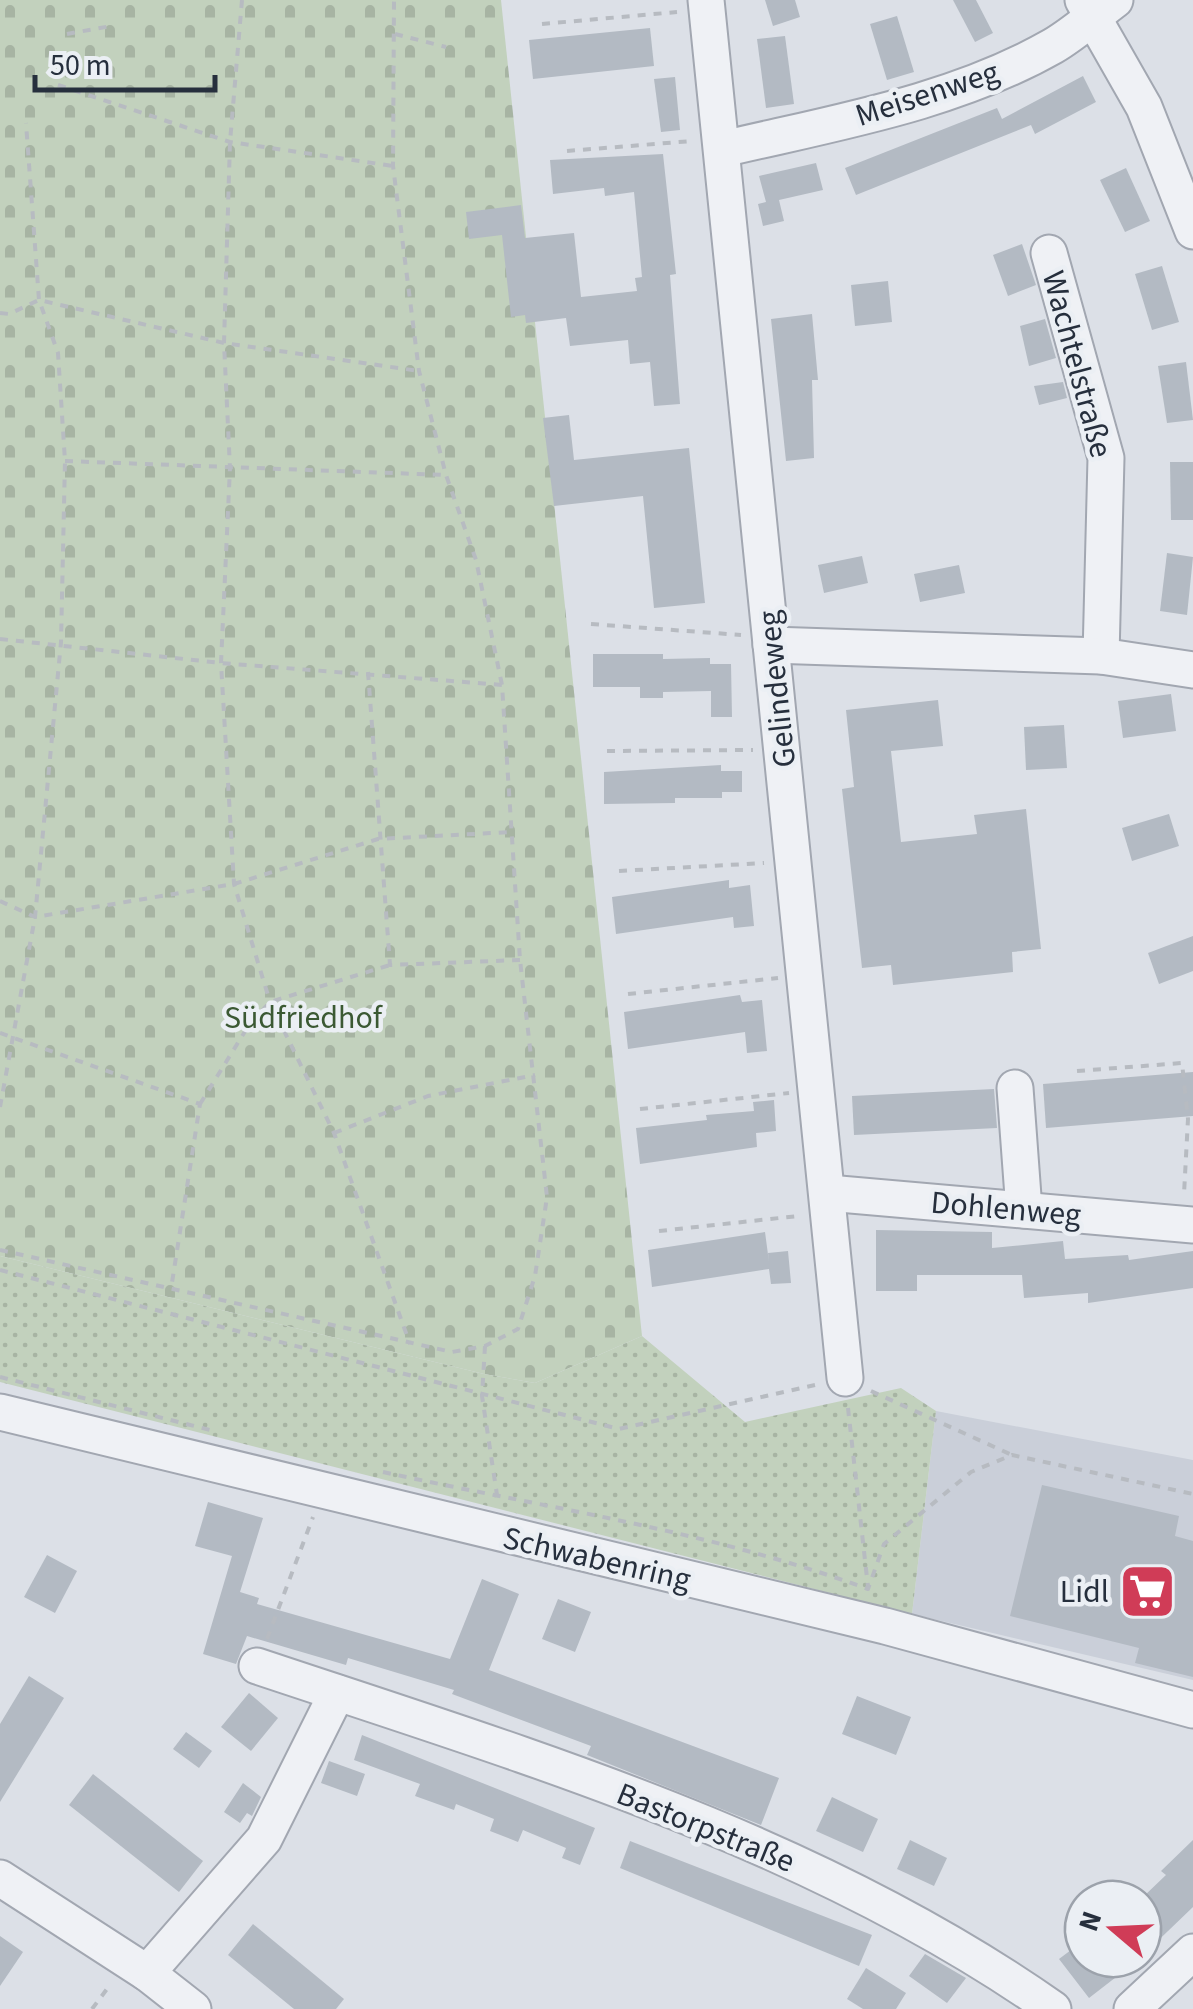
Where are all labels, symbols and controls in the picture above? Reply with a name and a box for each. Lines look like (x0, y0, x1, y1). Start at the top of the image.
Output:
scale bar (35, 30, 215, 92)
text: 50 m (50, 44, 111, 87)
street label: Meisenweg (850, 49, 1005, 139)
street label: Wachtelstraße (1030, 266, 1124, 463)
street label: Gelindeweg (746, 608, 808, 770)
park label: Südfriedhof (224, 995, 384, 1041)
street label: Dohlenweg (929, 1180, 1083, 1238)
street label: Schwabenring (498, 1515, 695, 1603)
supermarket icon: Lidl (1118, 1561, 1178, 1621)
place label: Lidl (1060, 1569, 1109, 1615)
street label: Bastorpstraße (610, 1771, 802, 1885)
north arrow (1063, 1879, 1163, 1979)
text: N (1068, 1906, 1112, 1937)

